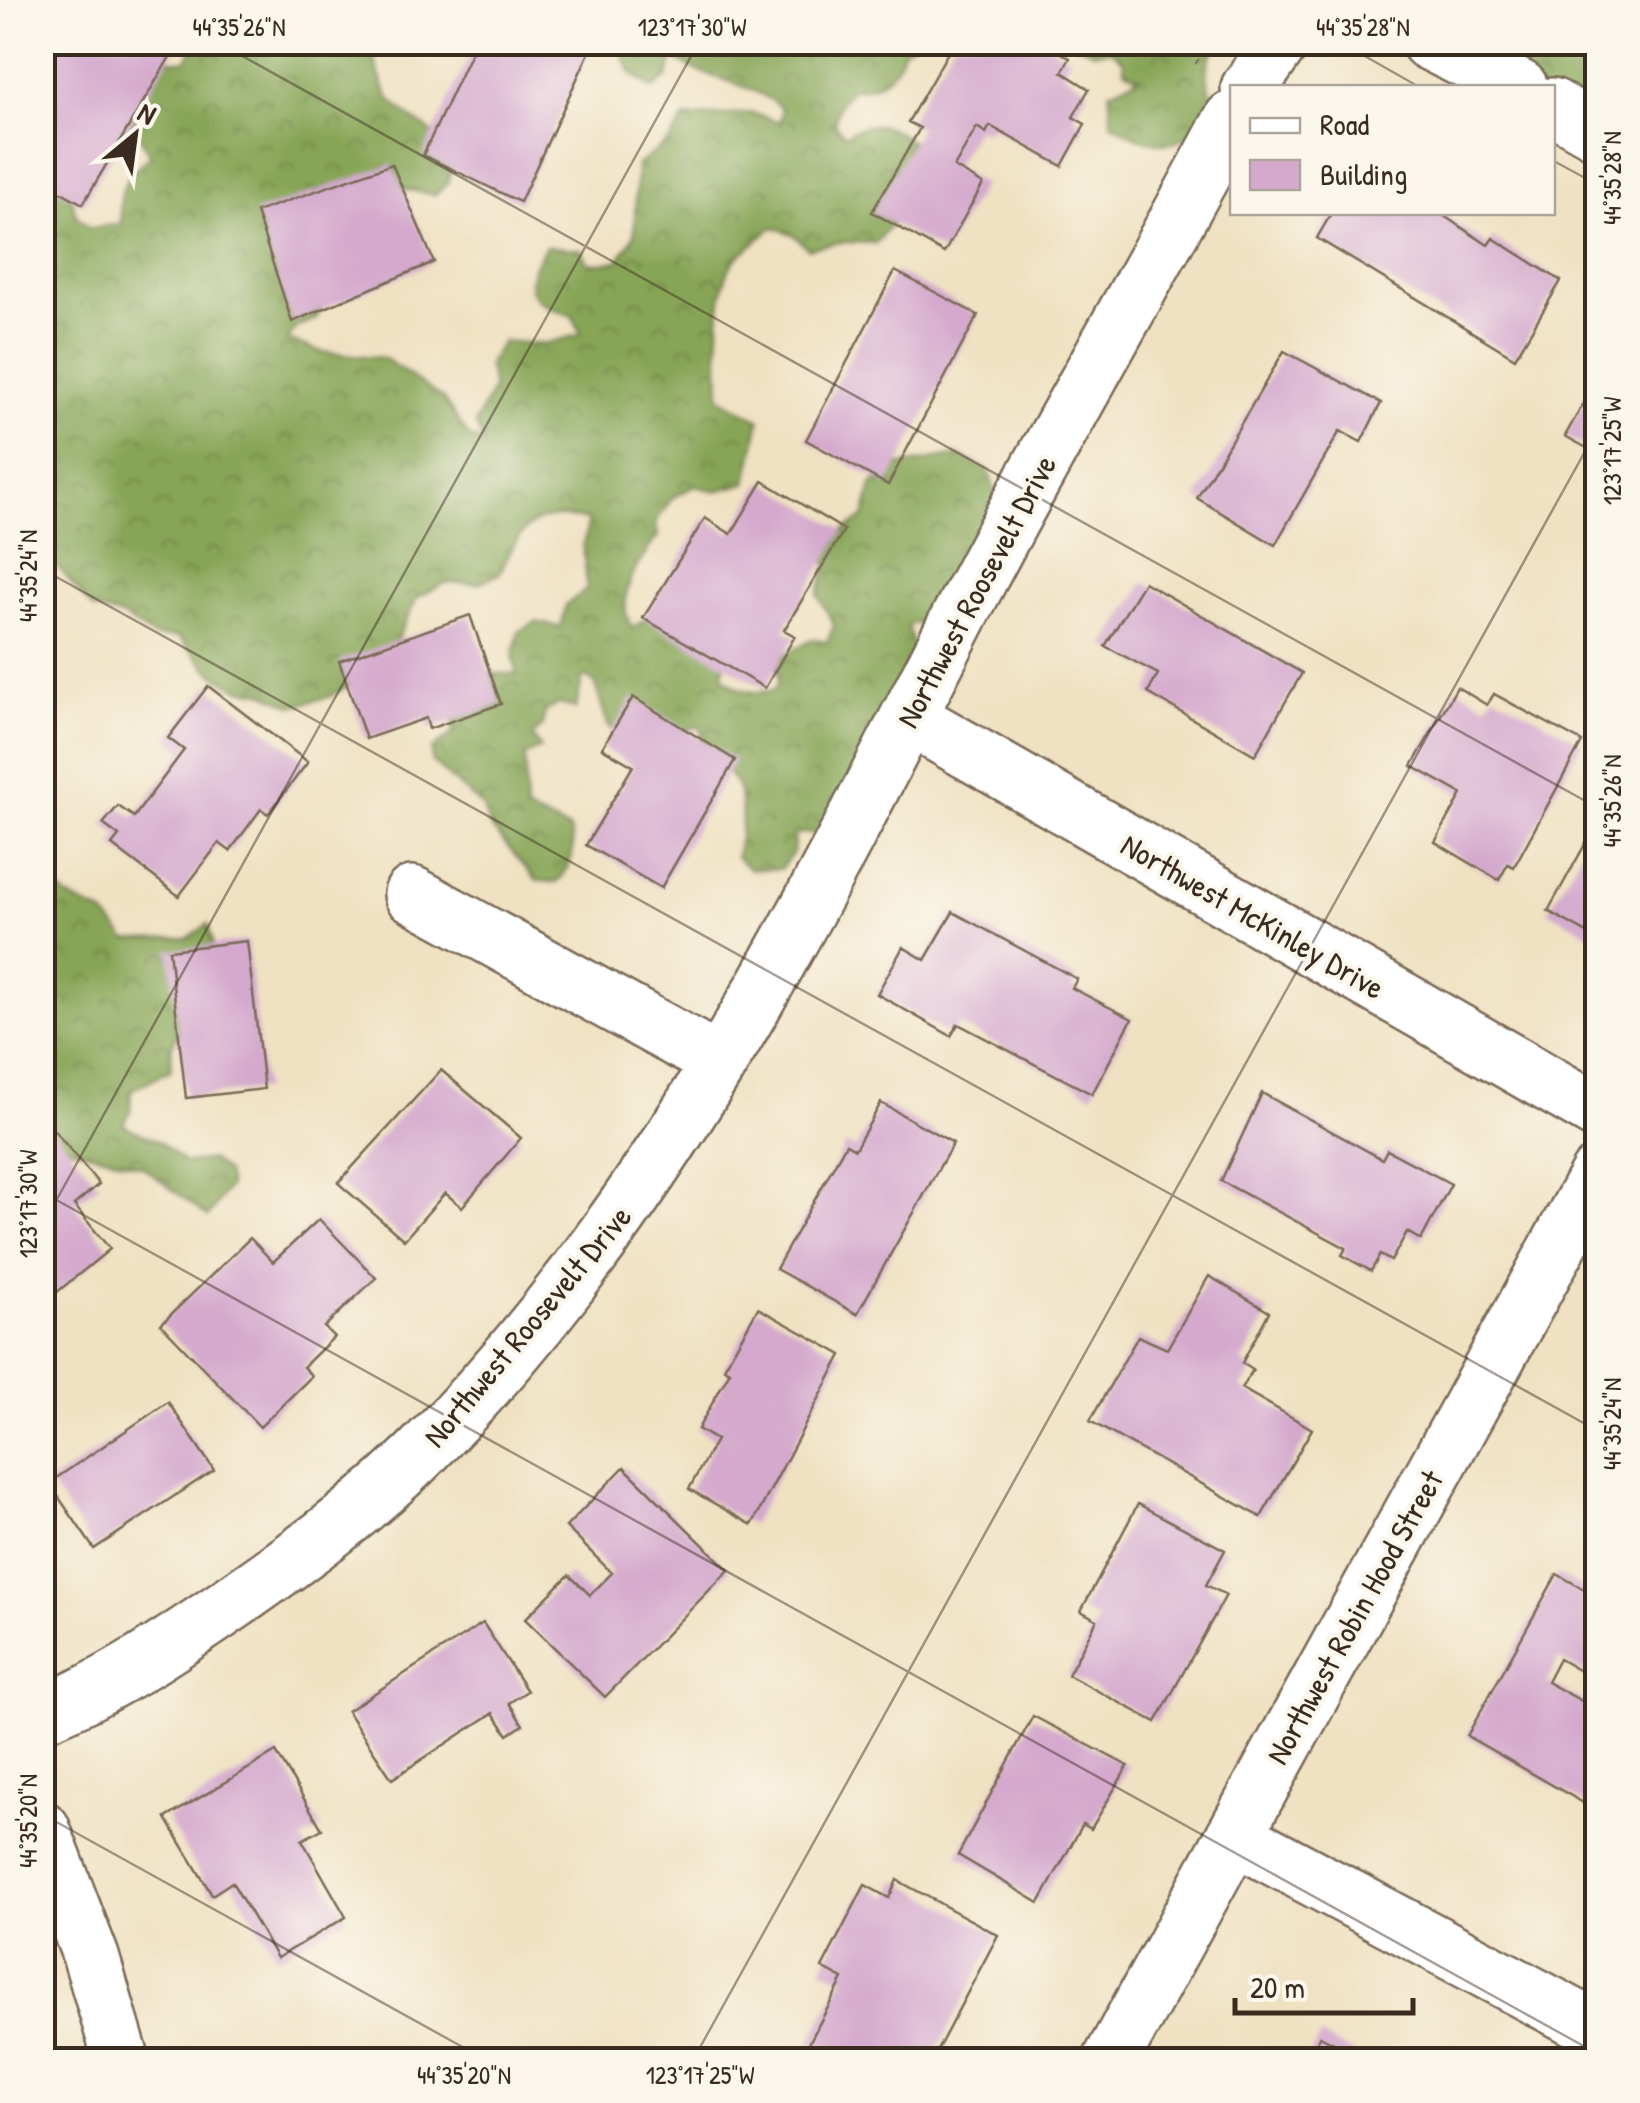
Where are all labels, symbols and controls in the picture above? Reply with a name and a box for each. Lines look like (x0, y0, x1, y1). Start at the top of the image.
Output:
text: 44°35'26"N (193, 10, 285, 44)
text: 123°17'30"W (638, 10, 747, 44)
text: 44°35'28"N (1316, 10, 1410, 44)
north arrow (85, 85, 185, 185)
legend (1230, 85, 1555, 215)
text: N (131, 93, 163, 133)
text: Road (1320, 104, 1369, 144)
text: 44°35'28"N (1595, 131, 1629, 225)
text: Building (1320, 154, 1407, 194)
text: 123°17'25"W (1595, 396, 1629, 505)
street label: Northwest Roosevelt Drive (886, 447, 1066, 735)
text: 44°35'24"N (11, 530, 45, 622)
text: 44°35'26"N (1595, 755, 1629, 847)
street label: Northwest McKinley Drive (1114, 823, 1393, 1009)
text: 123°17'30"W (11, 1149, 45, 1258)
street label: Northwest Roosevelt Drive (413, 1196, 641, 1456)
text: 44°35'24"N (1595, 1378, 1629, 1470)
street label: Northwest Robin Hood Street (1255, 1462, 1453, 1772)
text: 44°35'20"N (11, 1774, 45, 1868)
scale bar (1235, 1953, 1412, 2015)
text: 20 m (1250, 1967, 1305, 2007)
text: 44°35'20"N (417, 2058, 511, 2092)
text: 123°17'25"W (646, 2058, 755, 2092)

